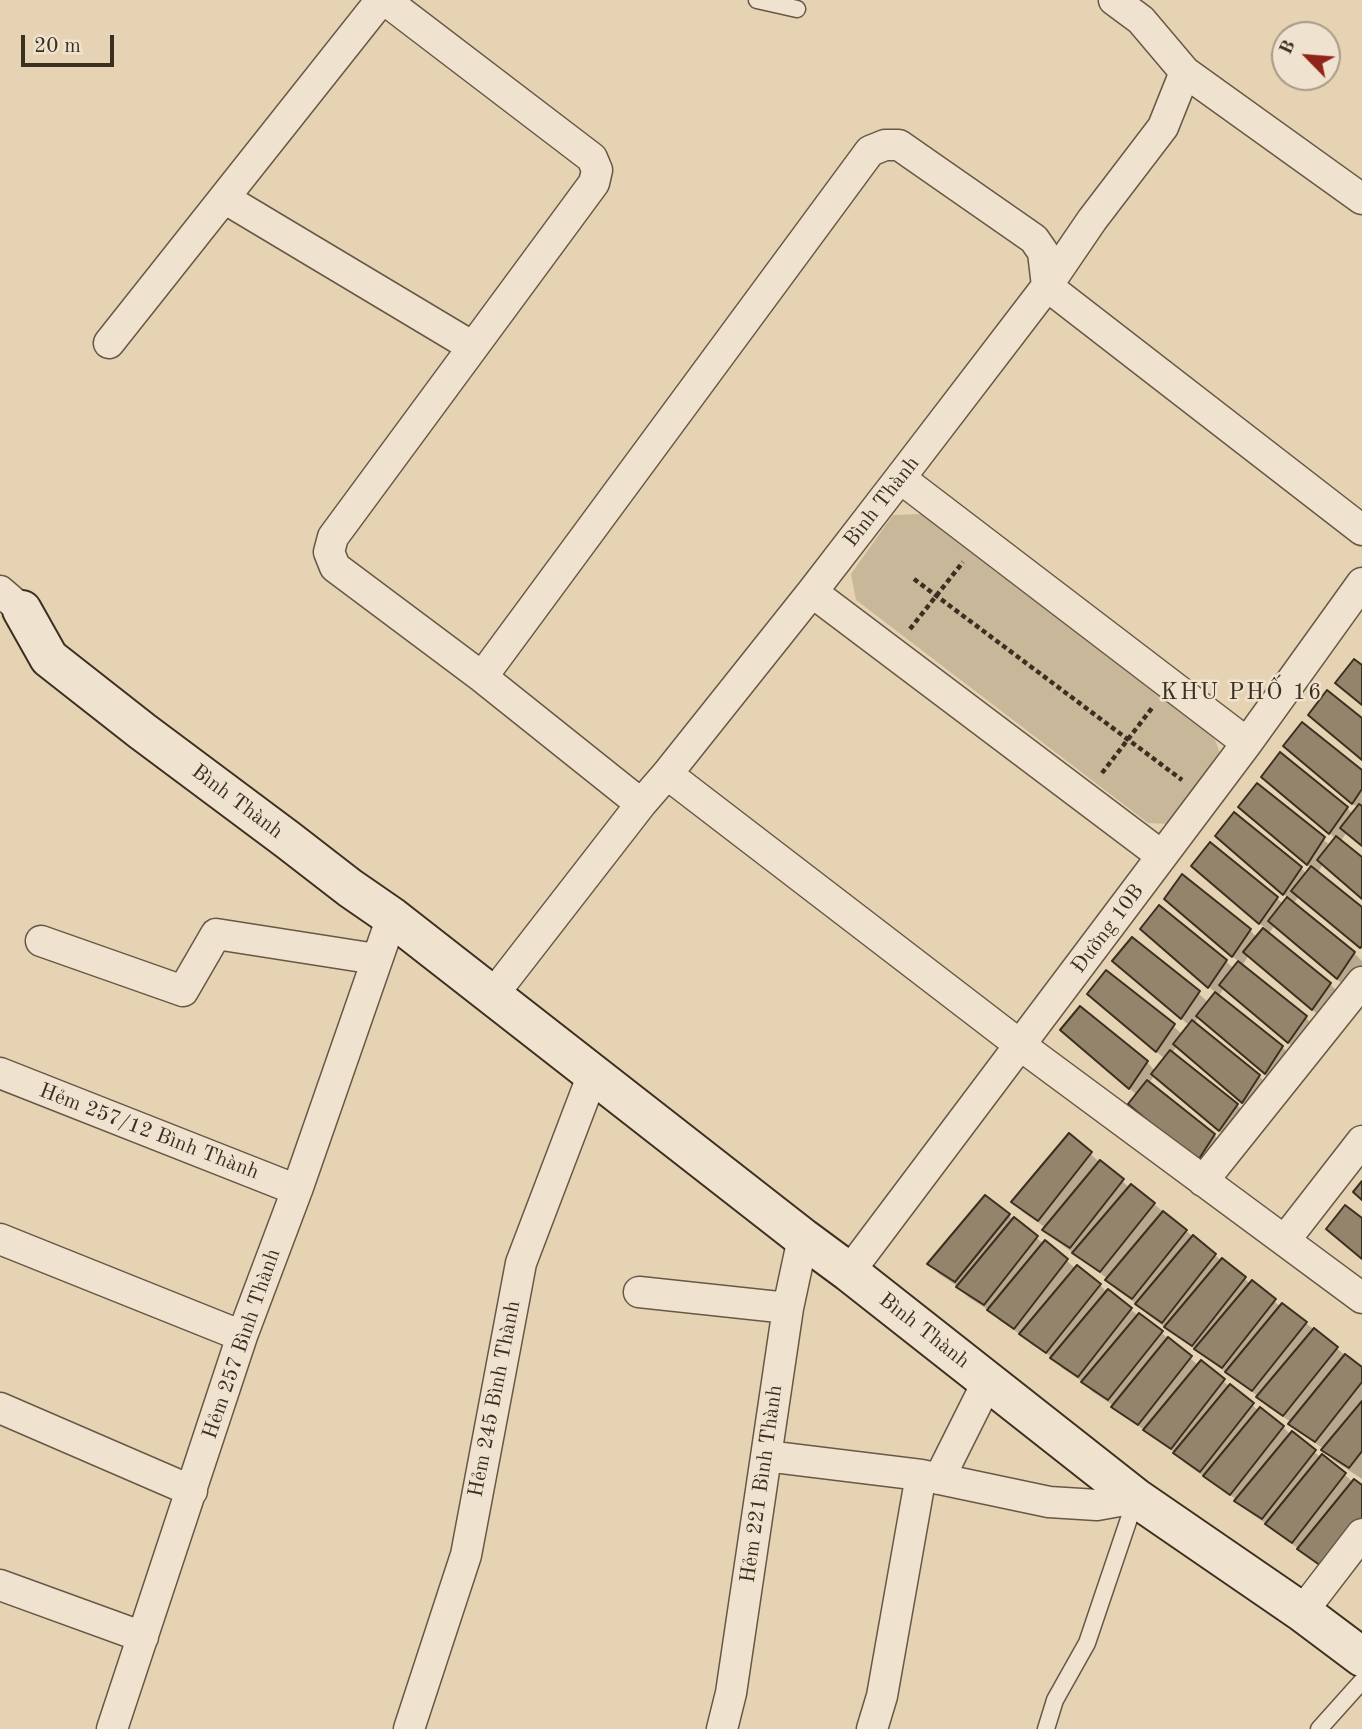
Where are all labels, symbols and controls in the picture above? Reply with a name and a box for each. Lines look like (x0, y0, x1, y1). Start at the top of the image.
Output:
scale bar (24, 21, 117, 65)
north arrow (1271, 21, 1341, 91)
text: 20 m (34, 36, 81, 57)
text: B (1277, 38, 1300, 58)
street label: Bình Thành (839, 452, 925, 552)
district label: KHU PHỐ 16 (1162, 679, 1322, 707)
street label: Bình Thành (186, 759, 288, 845)
street label: Đường 10B (1066, 879, 1150, 979)
street label: Hẻm 257/12 Bình Thành (36, 1078, 262, 1186)
street label: Hẻm 257 Bình Thành (198, 1246, 286, 1442)
street label: Bình Thành (874, 1288, 974, 1374)
street label: Hẻm 245 Bình Thành (464, 1299, 526, 1499)
street label: Hẻm 221 Bình Thành (736, 1383, 788, 1585)

